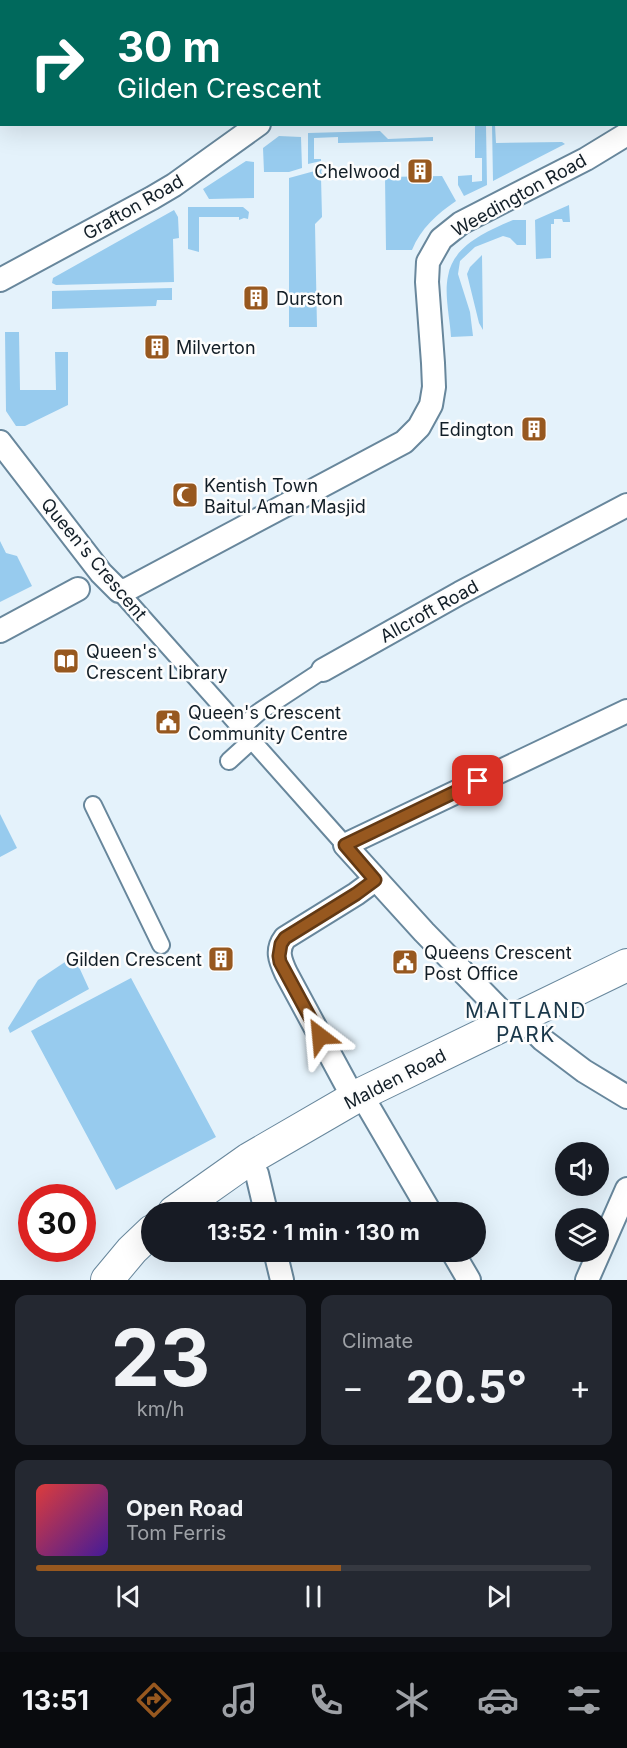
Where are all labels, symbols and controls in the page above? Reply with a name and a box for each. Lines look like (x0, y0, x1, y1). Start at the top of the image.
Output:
text: 30 m (117, 21, 221, 72)
icon: right (18, 24, 96, 102)
text: Gilden Crescent (117, 72, 321, 105)
street label: Weedington Road (448, 149, 590, 241)
building icon: Chelwood (405, 156, 435, 186)
place label: Chelwood (314, 161, 400, 182)
street label: Grafton Road (79, 170, 187, 244)
building icon: Durston (241, 283, 271, 313)
place label: Durston (276, 288, 343, 309)
building icon: Milverton (142, 332, 172, 362)
place label: Milverton (176, 337, 256, 358)
building icon: Edington (519, 414, 549, 444)
place label: Edington (439, 419, 514, 440)
place label: Kentish Town Baitul Aman Masjid (204, 475, 366, 517)
mosque icon: Kentish Town Baitul Aman Masjid (170, 480, 200, 510)
street label: Queen's Crescent (37, 494, 151, 624)
street label: Allcroft Road (376, 575, 482, 647)
place label: Queen's Crescent Library (86, 641, 228, 683)
library icon: Queen's Crescent Library (51, 646, 81, 676)
place label: Queen's Crescent Community Centre (188, 702, 348, 744)
public building icon: Queen's Crescent Community Centre (153, 707, 183, 737)
pin (452, 755, 503, 806)
icon: arrive (461, 764, 494, 797)
place label: Queens Crescent Post Office (424, 942, 572, 984)
building icon: Gilden Crescent (206, 944, 236, 974)
public building icon: Queens Crescent Post Office (390, 947, 420, 977)
place label: Gilden Crescent (66, 949, 202, 970)
district label: MAITLAND PARK (465, 998, 587, 1047)
position arrow (288, 1004, 352, 1068)
street label: Malden Road (341, 1044, 449, 1114)
map controls (555, 1142, 609, 1262)
button: sound (555, 1142, 609, 1196)
speed limit sign: 30 (18, 1184, 96, 1262)
button: layers (555, 1208, 609, 1262)
text: 13:52 · 1 min · 130 m (207, 1219, 420, 1245)
text: 23 (111, 1310, 210, 1405)
text: Climate (342, 1329, 413, 1353)
text: 20.5° (406, 1359, 527, 1414)
text: − (342, 1367, 364, 1407)
text: + (569, 1367, 591, 1407)
text: km/h (137, 1397, 184, 1421)
text: Open Road (126, 1495, 243, 1521)
text: Tom Ferris (126, 1521, 226, 1545)
icon: previous (112, 1580, 145, 1613)
icon: pause (297, 1580, 330, 1613)
icon: next (482, 1580, 515, 1613)
icon: directions (133, 1679, 175, 1721)
icon: music (219, 1679, 261, 1721)
icon: phone (305, 1679, 347, 1721)
icon: climate (391, 1679, 433, 1721)
icon: car (477, 1679, 519, 1721)
icon: filters (563, 1679, 605, 1721)
text: 13:51 (22, 1684, 89, 1717)

